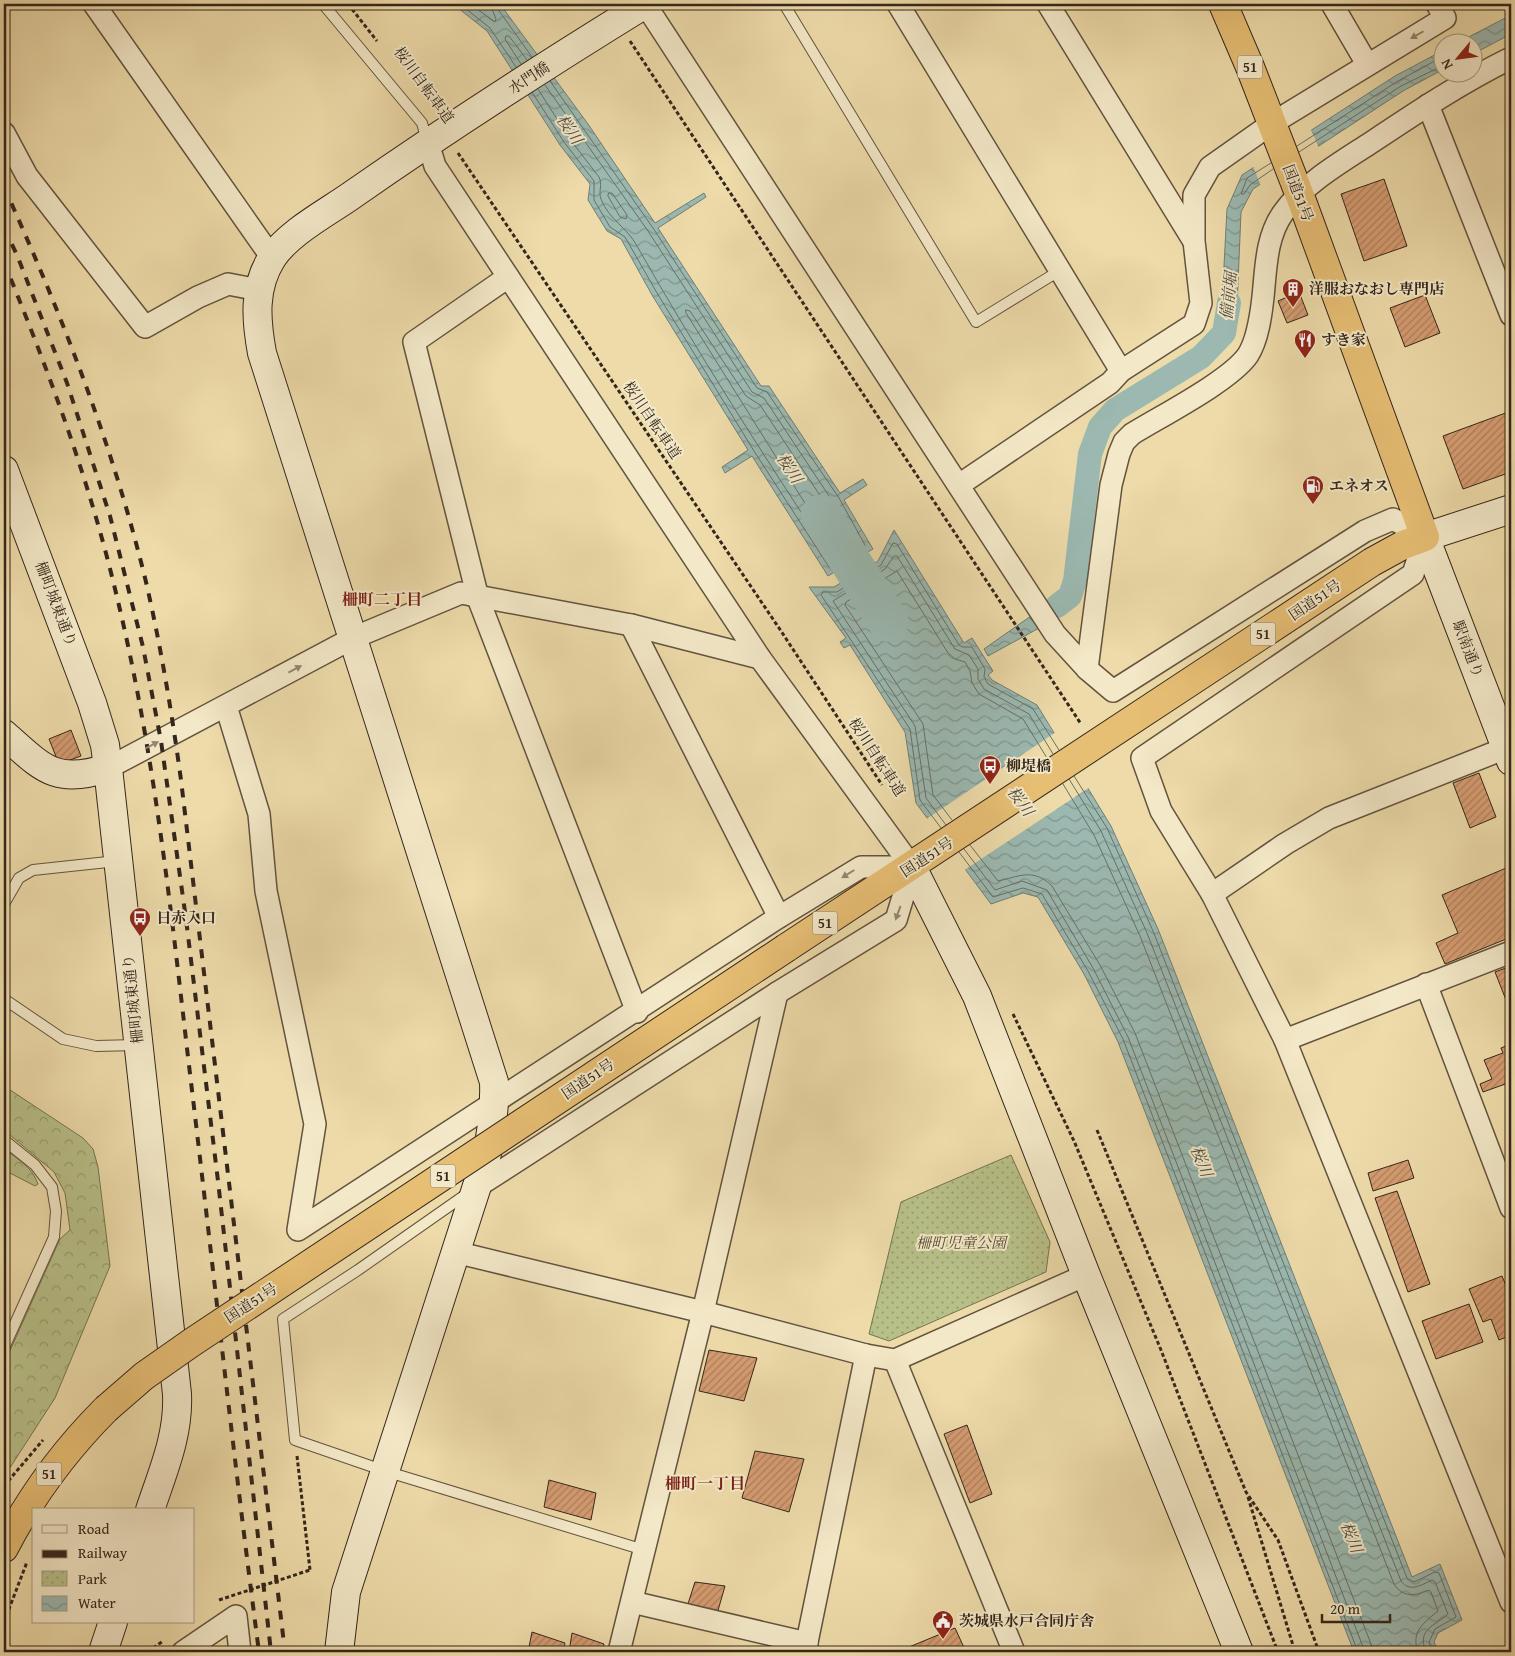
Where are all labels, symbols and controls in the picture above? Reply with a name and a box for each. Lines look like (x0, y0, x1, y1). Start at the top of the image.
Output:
one-way arrow (1411, 30, 1424, 39)
north arrow (1432, 32, 1482, 82)
street label: 桜川自転車道 (389, 42, 459, 127)
text: N (1435, 55, 1458, 73)
road number: 51 (1238, 56, 1262, 78)
street label: 水門橋 (504, 57, 553, 99)
water label: 桜川 (551, 109, 590, 151)
street label: 国道51号 (1278, 161, 1319, 224)
water label: 備前堀 (1214, 268, 1243, 321)
building icon: 洋服おなおし専門店 (1281, 277, 1305, 308)
place label: 洋服おなおし専門店 (1309, 278, 1444, 299)
restaurant icon: すき家 (1293, 328, 1317, 359)
place label: すき家 (1321, 329, 1366, 350)
street label: 桜川自転車道 (619, 377, 686, 463)
water label: 桜川 (771, 448, 810, 490)
fuel station icon: エネオス (1301, 474, 1325, 505)
place label: エネオス (1329, 475, 1389, 496)
street label: 柵町城東通り (31, 558, 82, 650)
street label: 国道51号 (1284, 574, 1345, 625)
district label: 柵町二丁目 (342, 587, 422, 611)
street label: 駅南通り (1448, 617, 1489, 681)
road number: 51 (1250, 622, 1276, 646)
one-way arrow (288, 665, 302, 673)
street label: 桜川自転車道 (844, 713, 911, 800)
one-way arrow (145, 741, 158, 750)
bus stop icon: 柳堤橋 (978, 754, 1002, 785)
place label: 柳堤橋 (1006, 755, 1051, 776)
water label: 桜川 (1002, 781, 1041, 823)
street label: 国道51号 (896, 832, 957, 882)
one-way arrow (842, 870, 855, 879)
bus stop icon: 日赤入口 (128, 906, 152, 937)
one-way arrow (894, 906, 902, 921)
place label: 日赤入口 (156, 907, 216, 928)
road number: 51 (812, 911, 838, 934)
street label: 柵町城東通り (117, 953, 148, 1045)
street label: 国道51号 (557, 1053, 618, 1104)
water label: 桜川 (1185, 1142, 1220, 1182)
road number: 51 (430, 1164, 456, 1188)
park label: 柵町児童公園 (916, 1232, 1009, 1253)
street label: 国道51号 (220, 1278, 281, 1328)
road number: 51 (36, 1462, 62, 1486)
district label: 柵町一丁目 (665, 1471, 745, 1495)
legend (32, 1508, 195, 1624)
text: Road (78, 1518, 109, 1539)
water label: 桜川 (1335, 1518, 1370, 1558)
text: Railway (78, 1542, 128, 1563)
text: Park (78, 1568, 107, 1589)
scale bar (1322, 1591, 1390, 1623)
text: Water (78, 1592, 116, 1613)
text: 20 m (1330, 1598, 1361, 1619)
public building icon: 茨城県水戸合同庁舎 (931, 1609, 955, 1640)
place label: 茨城県水戸合同庁舎 (959, 1610, 1095, 1631)

